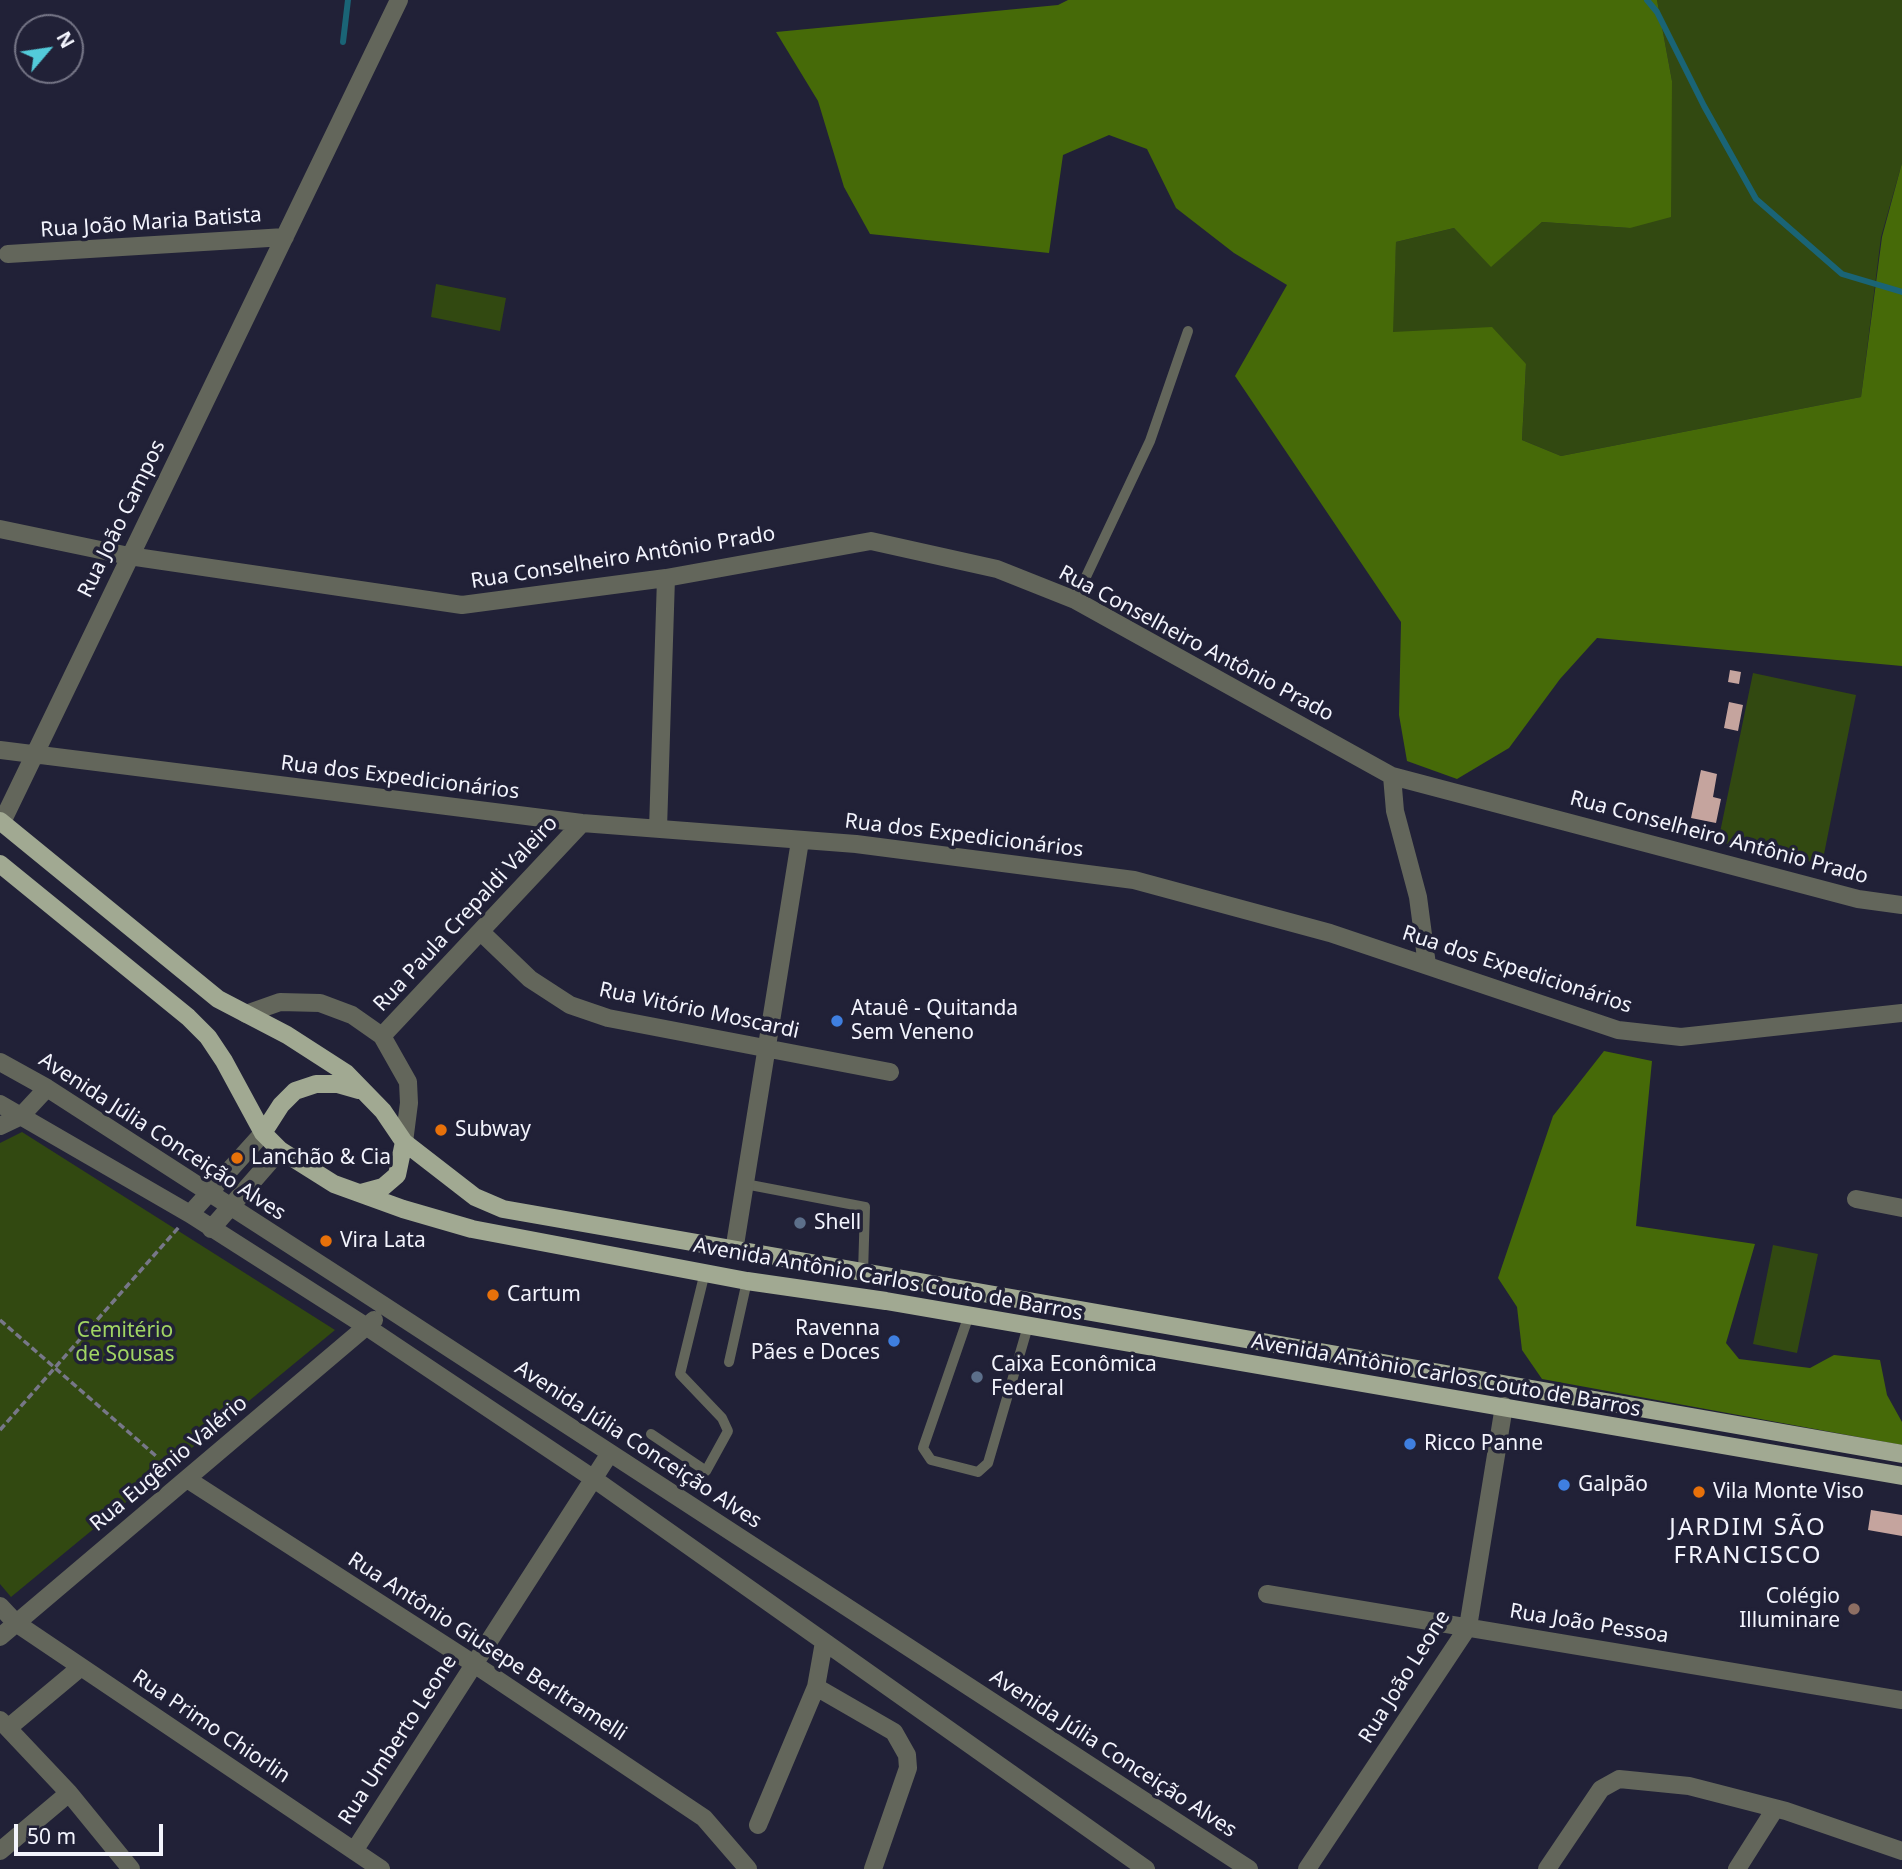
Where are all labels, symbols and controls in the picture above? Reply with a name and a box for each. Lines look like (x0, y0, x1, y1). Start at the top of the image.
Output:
north arrow (14, 14, 84, 84)
text: N (50, 27, 81, 53)
street label: Rua João Maria Batista (40, 203, 262, 243)
street label: Rua João Campos (73, 436, 171, 602)
street label: Rua Conselheiro Antônio Prado (469, 521, 777, 595)
street label: Rua Conselheiro Antônio Prado (1054, 561, 1338, 727)
street label: Rua dos Expedicionários (279, 751, 521, 805)
street label: Rua Conselheiro Antônio Prado (1567, 786, 1871, 890)
street label: Rua dos Expedicionários (843, 809, 1085, 863)
street label: Rua Paula Crepaldi Valeiro (369, 811, 563, 1017)
street label: Rua dos Expedicionários (1399, 921, 1635, 1019)
street label: Rua Vitório Moscardi (597, 977, 801, 1045)
place label: Atauê - Quitanda Sem Veneno (851, 996, 1018, 1046)
marker: Atauê - Quitanda Sem Veneno (829, 1013, 845, 1029)
street label: Avenida Júlia Conceição Alves (34, 1048, 290, 1226)
place label: Subway (455, 1117, 531, 1143)
marker: Subway (433, 1122, 449, 1138)
place label: Lanchão & Cia (251, 1145, 391, 1171)
marker: Lanchão & Cia (229, 1150, 245, 1166)
place label: Shell (814, 1210, 861, 1236)
marker: Shell (792, 1215, 808, 1231)
place label: Vira Lata (340, 1228, 426, 1254)
marker: Vira Lata (318, 1233, 334, 1249)
street label: Avenida Antônio Carlos Couto de Barros (691, 1233, 1085, 1327)
place label: Cartum (507, 1282, 581, 1308)
marker: Cartum (485, 1287, 501, 1303)
place label: Ravenna Pães e Doces (751, 1316, 880, 1366)
park label: Cemitério de Sousas (75, 1318, 175, 1368)
street label: Avenida Antônio Carlos Couto de Barros (1249, 1329, 1643, 1423)
marker: Ravenna Pães e Doces (886, 1333, 902, 1349)
place label: Caixa Econômica Federal (991, 1352, 1157, 1402)
street label: Avenida Júlia Conceição Alves (510, 1356, 766, 1534)
marker: Caixa Econômica Federal (969, 1369, 985, 1385)
street label: Rua Eugênio Valério (85, 1391, 253, 1537)
place label: Ricco Panne (1424, 1431, 1543, 1457)
marker: Ricco Panne (1402, 1436, 1418, 1452)
place label: Galpão (1578, 1472, 1648, 1498)
marker: Galpão (1556, 1477, 1572, 1493)
place label: Vila Monte Viso (1713, 1479, 1864, 1505)
marker: Vila Monte Viso (1691, 1484, 1707, 1500)
district label: JARDIM SÃO FRANCISCO (1671, 1514, 1825, 1570)
street label: Rua Antônio Giusepe Berltramelli (343, 1547, 631, 1747)
place label: Colégio Illuminare (1739, 1584, 1840, 1634)
street label: Rua João Pessoa (1508, 1599, 1670, 1649)
marker: Colégio Illuminare (1846, 1601, 1862, 1617)
street label: Rua João Leone (1354, 1606, 1456, 1748)
street label: Rua Umberto Leone (334, 1650, 462, 1830)
street label: Rua Primo Chiorlin (127, 1665, 295, 1789)
street label: Avenida Júlia Conceição Alves (985, 1665, 1241, 1843)
scale bar (18, 1810, 166, 1854)
text: 50 m (27, 1822, 76, 1850)

